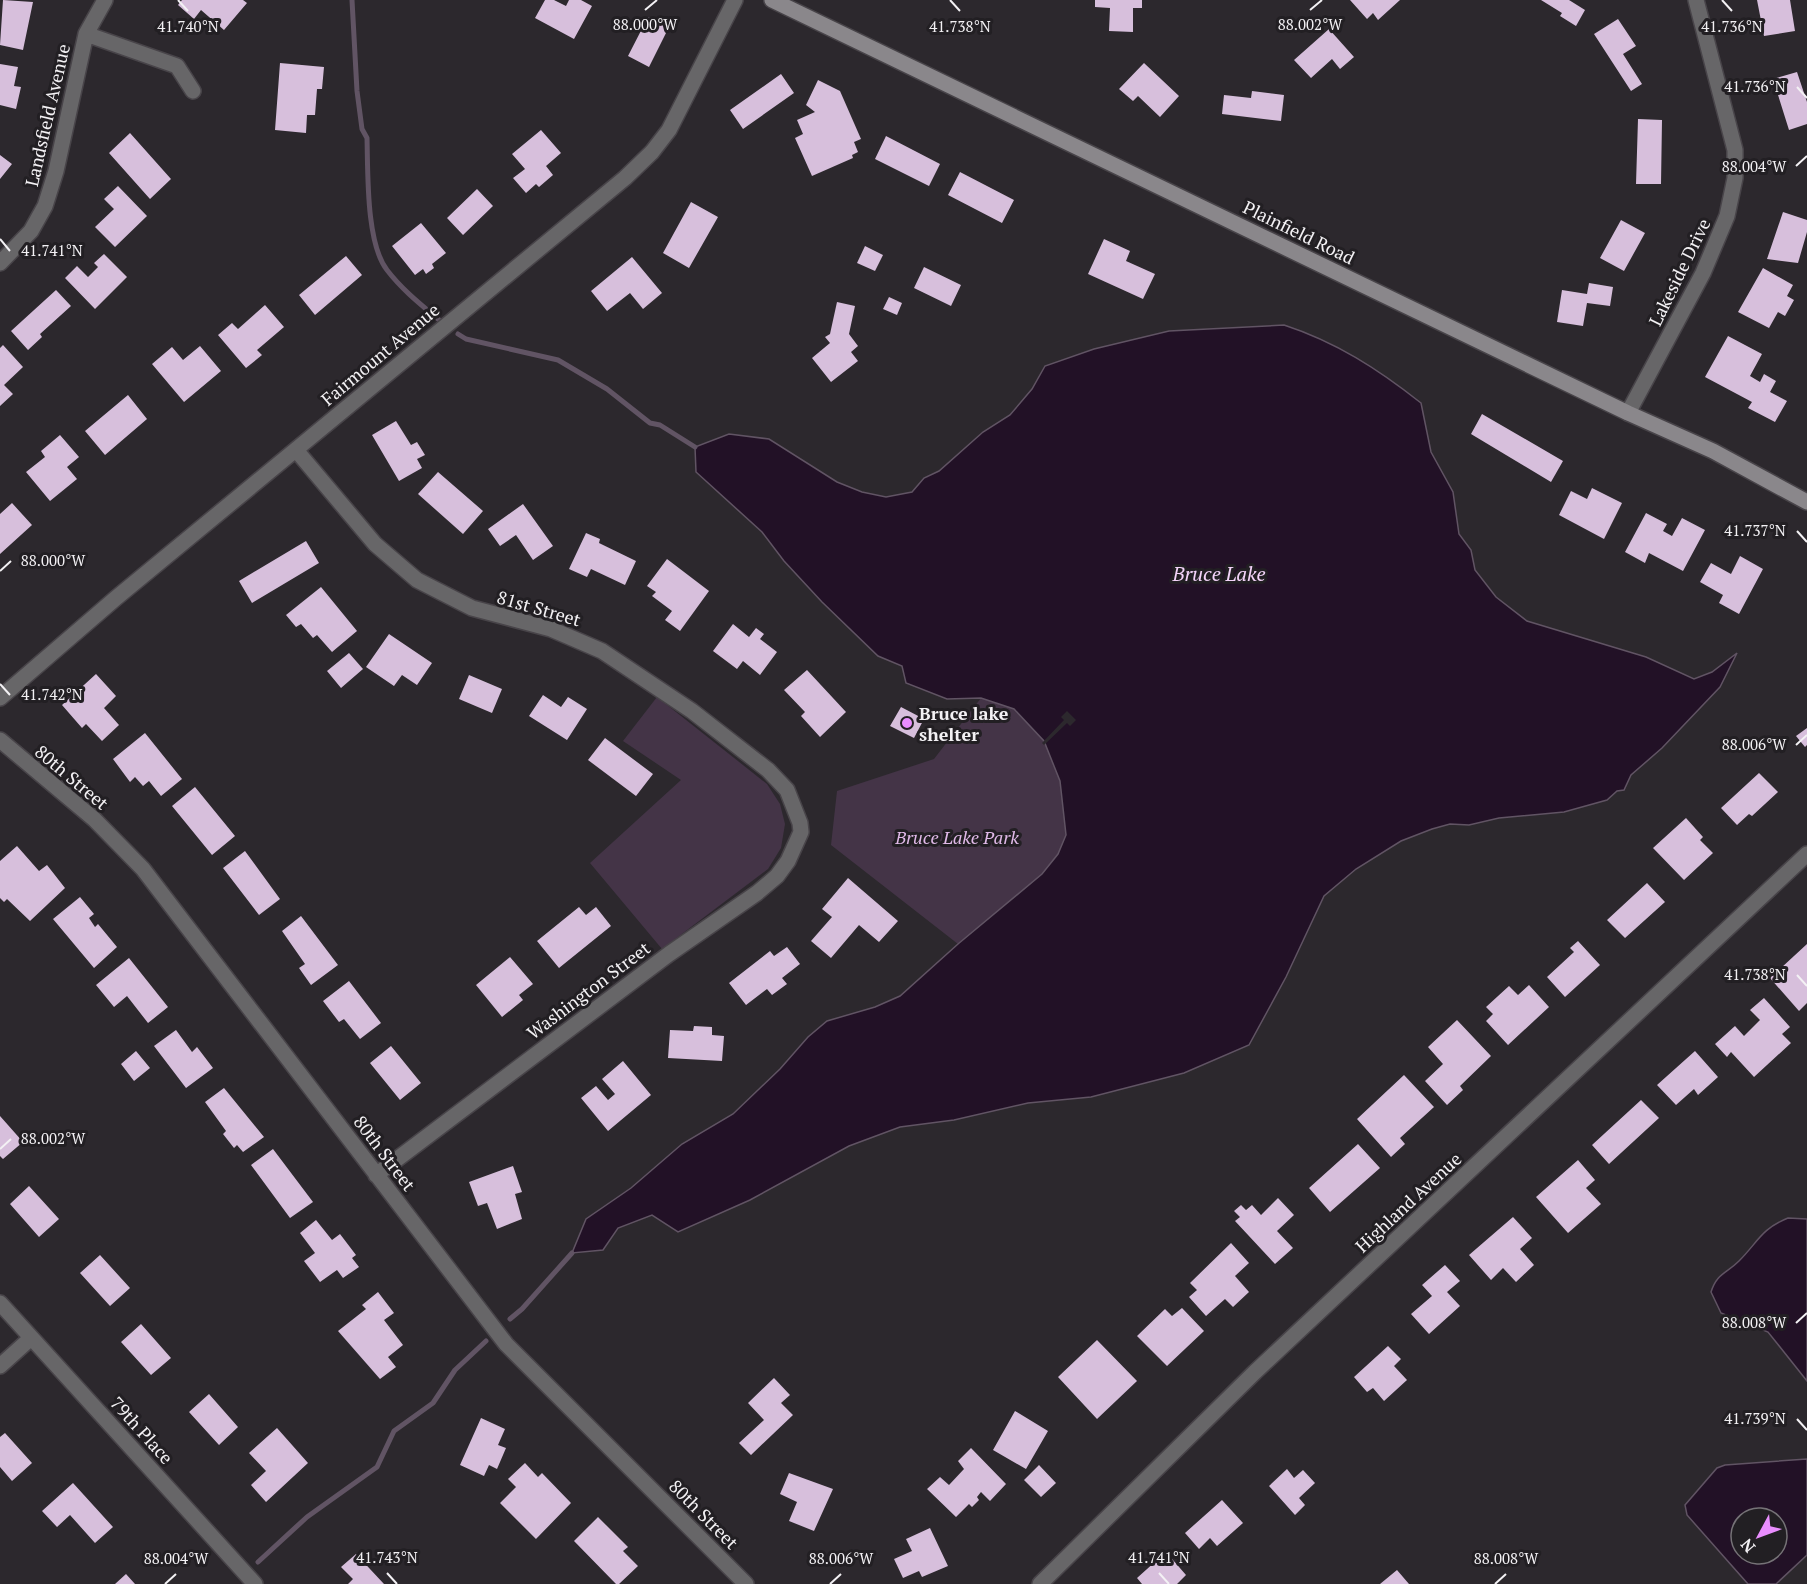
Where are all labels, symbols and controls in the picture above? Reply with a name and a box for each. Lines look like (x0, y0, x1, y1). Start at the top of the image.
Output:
text: 88.000°W (613, 14, 678, 34)
text: 88.002°W (1278, 14, 1343, 34)
text: 41.740°N (157, 16, 219, 36)
text: 41.738°N (929, 16, 991, 36)
text: 41.736°N (1701, 16, 1763, 36)
street label: Landsfield Avenue (19, 41, 75, 189)
text: 41.736°N (1724, 76, 1786, 96)
text: 88.004°W (1722, 156, 1787, 176)
street label: Plainfield Road (1239, 195, 1359, 269)
street label: Lakeside Drive (1643, 214, 1715, 330)
text: 41.741°N (21, 240, 83, 260)
street label: Fairmount Avenue (316, 297, 444, 411)
text: 41.737°N (1724, 520, 1786, 540)
text: 88.000°W (21, 550, 86, 570)
water label: Bruce Lake (1171, 560, 1266, 587)
street label: 81st Street (494, 585, 584, 631)
text: 41.742°N (21, 684, 83, 704)
place label: Bruce lake shelter (919, 701, 1009, 746)
marker: Bruce lake shelter (900, 716, 914, 730)
text: 88.006°W (1722, 734, 1787, 754)
street label: 80th Street (30, 739, 114, 815)
park label: Bruce Lake Park (894, 825, 1019, 849)
street label: Washington Street (522, 936, 655, 1044)
text: 41.738°N (1724, 964, 1786, 984)
street label: 80th Street (349, 1110, 422, 1196)
text: 88.002°W (21, 1128, 86, 1148)
street label: Highland Avenue (1350, 1147, 1466, 1257)
text: 88.008°W (1722, 1312, 1787, 1332)
street label: 79th Place (105, 1391, 179, 1469)
text: 41.739°N (1724, 1408, 1786, 1428)
street label: 80th Street (664, 1474, 744, 1554)
north arrow (1729, 1506, 1789, 1566)
text: N (1735, 1534, 1760, 1558)
text: 41.743°N (356, 1547, 418, 1567)
text: 41.741°N (1128, 1547, 1190, 1567)
text: 88.004°W (144, 1548, 209, 1568)
text: 88.006°W (809, 1548, 874, 1568)
text: 88.008°W (1474, 1548, 1539, 1568)

